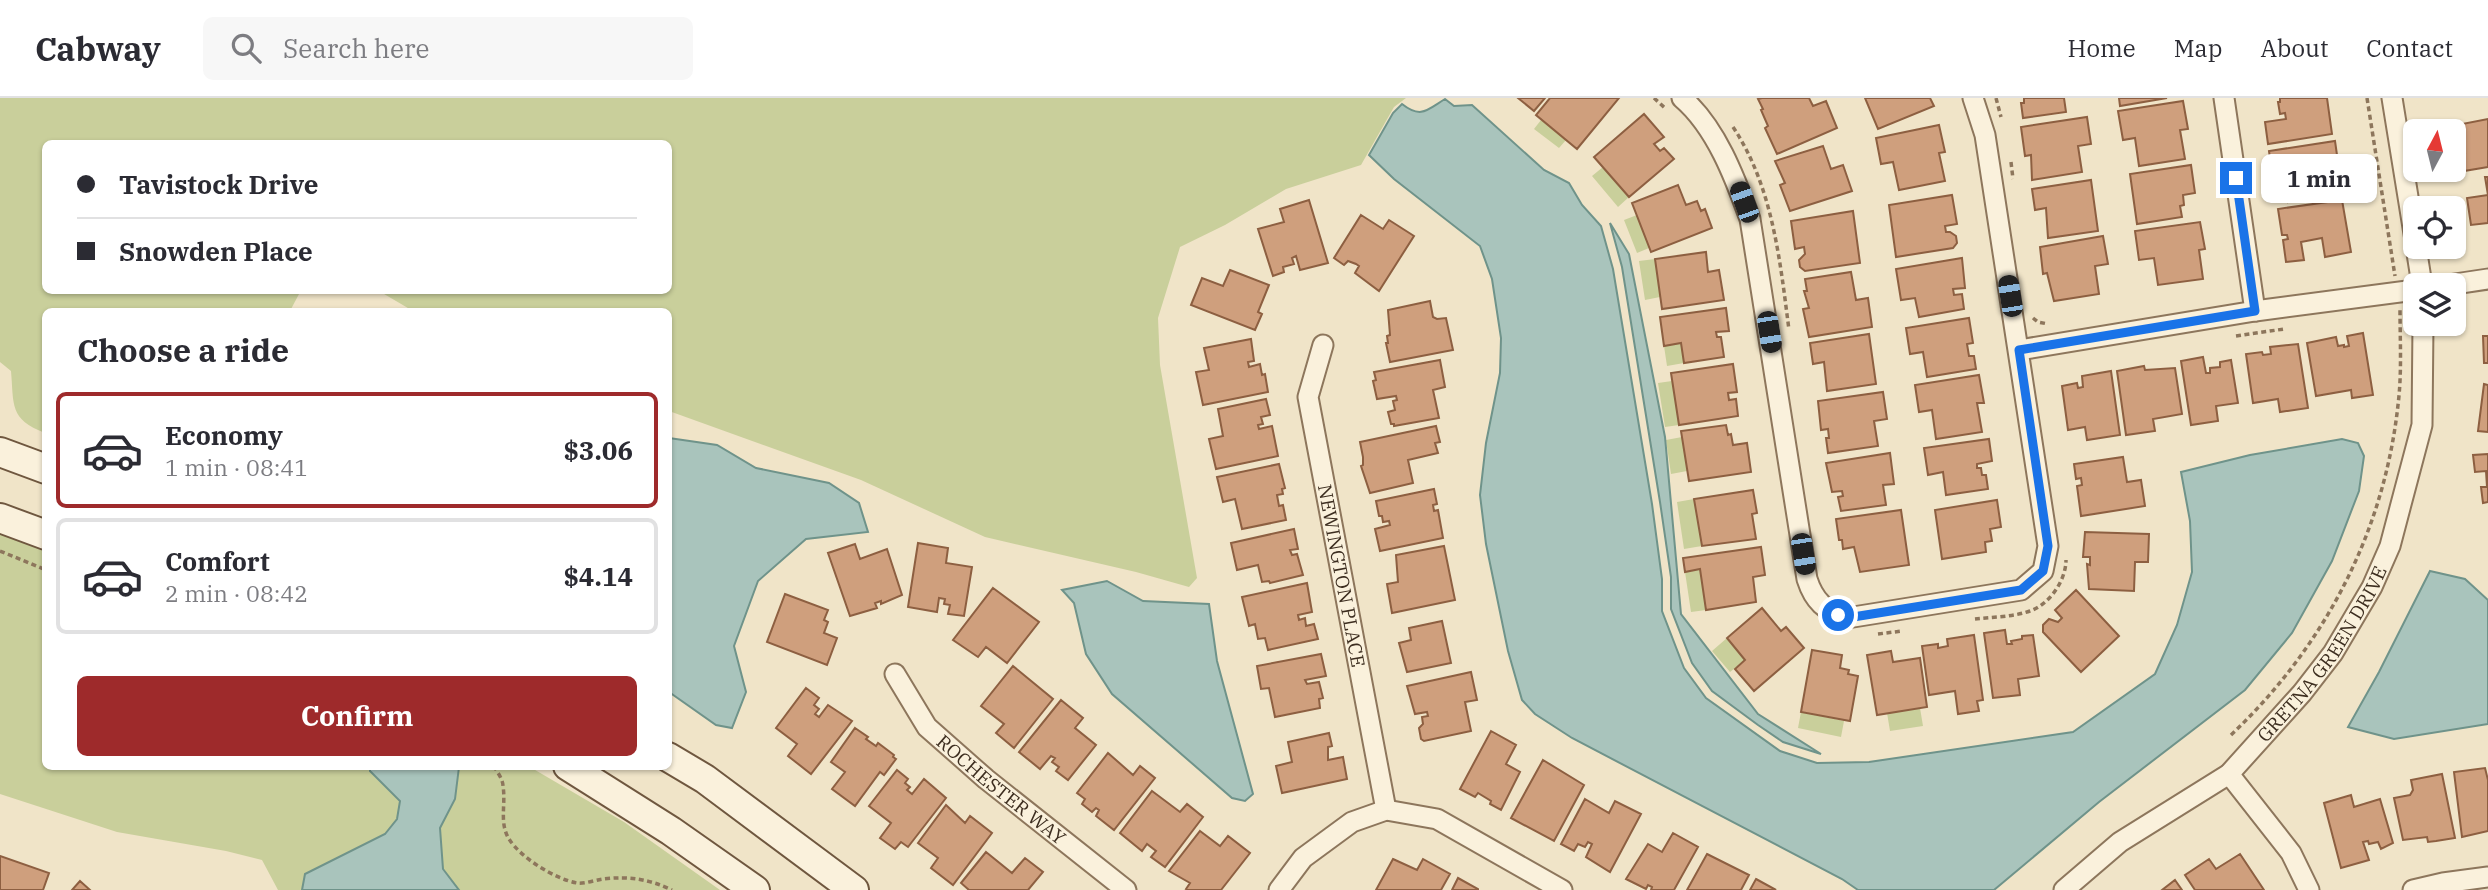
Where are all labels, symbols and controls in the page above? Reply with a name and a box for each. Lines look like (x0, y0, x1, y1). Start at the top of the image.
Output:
search box (203, 17, 693, 80)
text: Cabway (35, 27, 161, 70)
icon: search (227, 29, 265, 67)
text: Search here (283, 31, 429, 65)
text: Home (2068, 32, 2136, 64)
text: Map (2174, 32, 2222, 64)
text: About (2260, 32, 2328, 64)
text: Contact (2366, 32, 2453, 64)
north arrow (2403, 119, 2466, 182)
map controls (2403, 119, 2466, 336)
callout: 1 min (2260, 154, 2376, 202)
route end (2220, 162, 2252, 194)
text: 1 min (2287, 163, 2351, 193)
text: Tavistock Drive (119, 167, 319, 201)
car (1727, 179, 1762, 225)
button: locate (2403, 196, 2466, 259)
text: Snowden Place (119, 234, 313, 268)
button: layers (2403, 273, 2466, 336)
car (1997, 274, 2024, 318)
car (1756, 310, 1783, 354)
text: Choose a ride (77, 329, 289, 371)
text: Economy (165, 418, 283, 452)
icon: car (81, 419, 144, 482)
text: $3.06 (563, 433, 633, 467)
text: 1 min · 08:41 (165, 452, 308, 482)
street label: NEWINGTON PLACE (1313, 482, 1371, 669)
car (1790, 532, 1817, 576)
text: Comfort (165, 544, 270, 578)
icon: car (81, 545, 144, 608)
text: $4.14 (563, 559, 633, 593)
street label: GRETNA GREEN DRIVE (2252, 562, 2392, 747)
text: 2 min · 08:42 (165, 578, 308, 608)
route start (1822, 599, 1854, 631)
button: Confirm (77, 676, 637, 756)
street label: ROCHESTER WAY (932, 729, 1071, 850)

